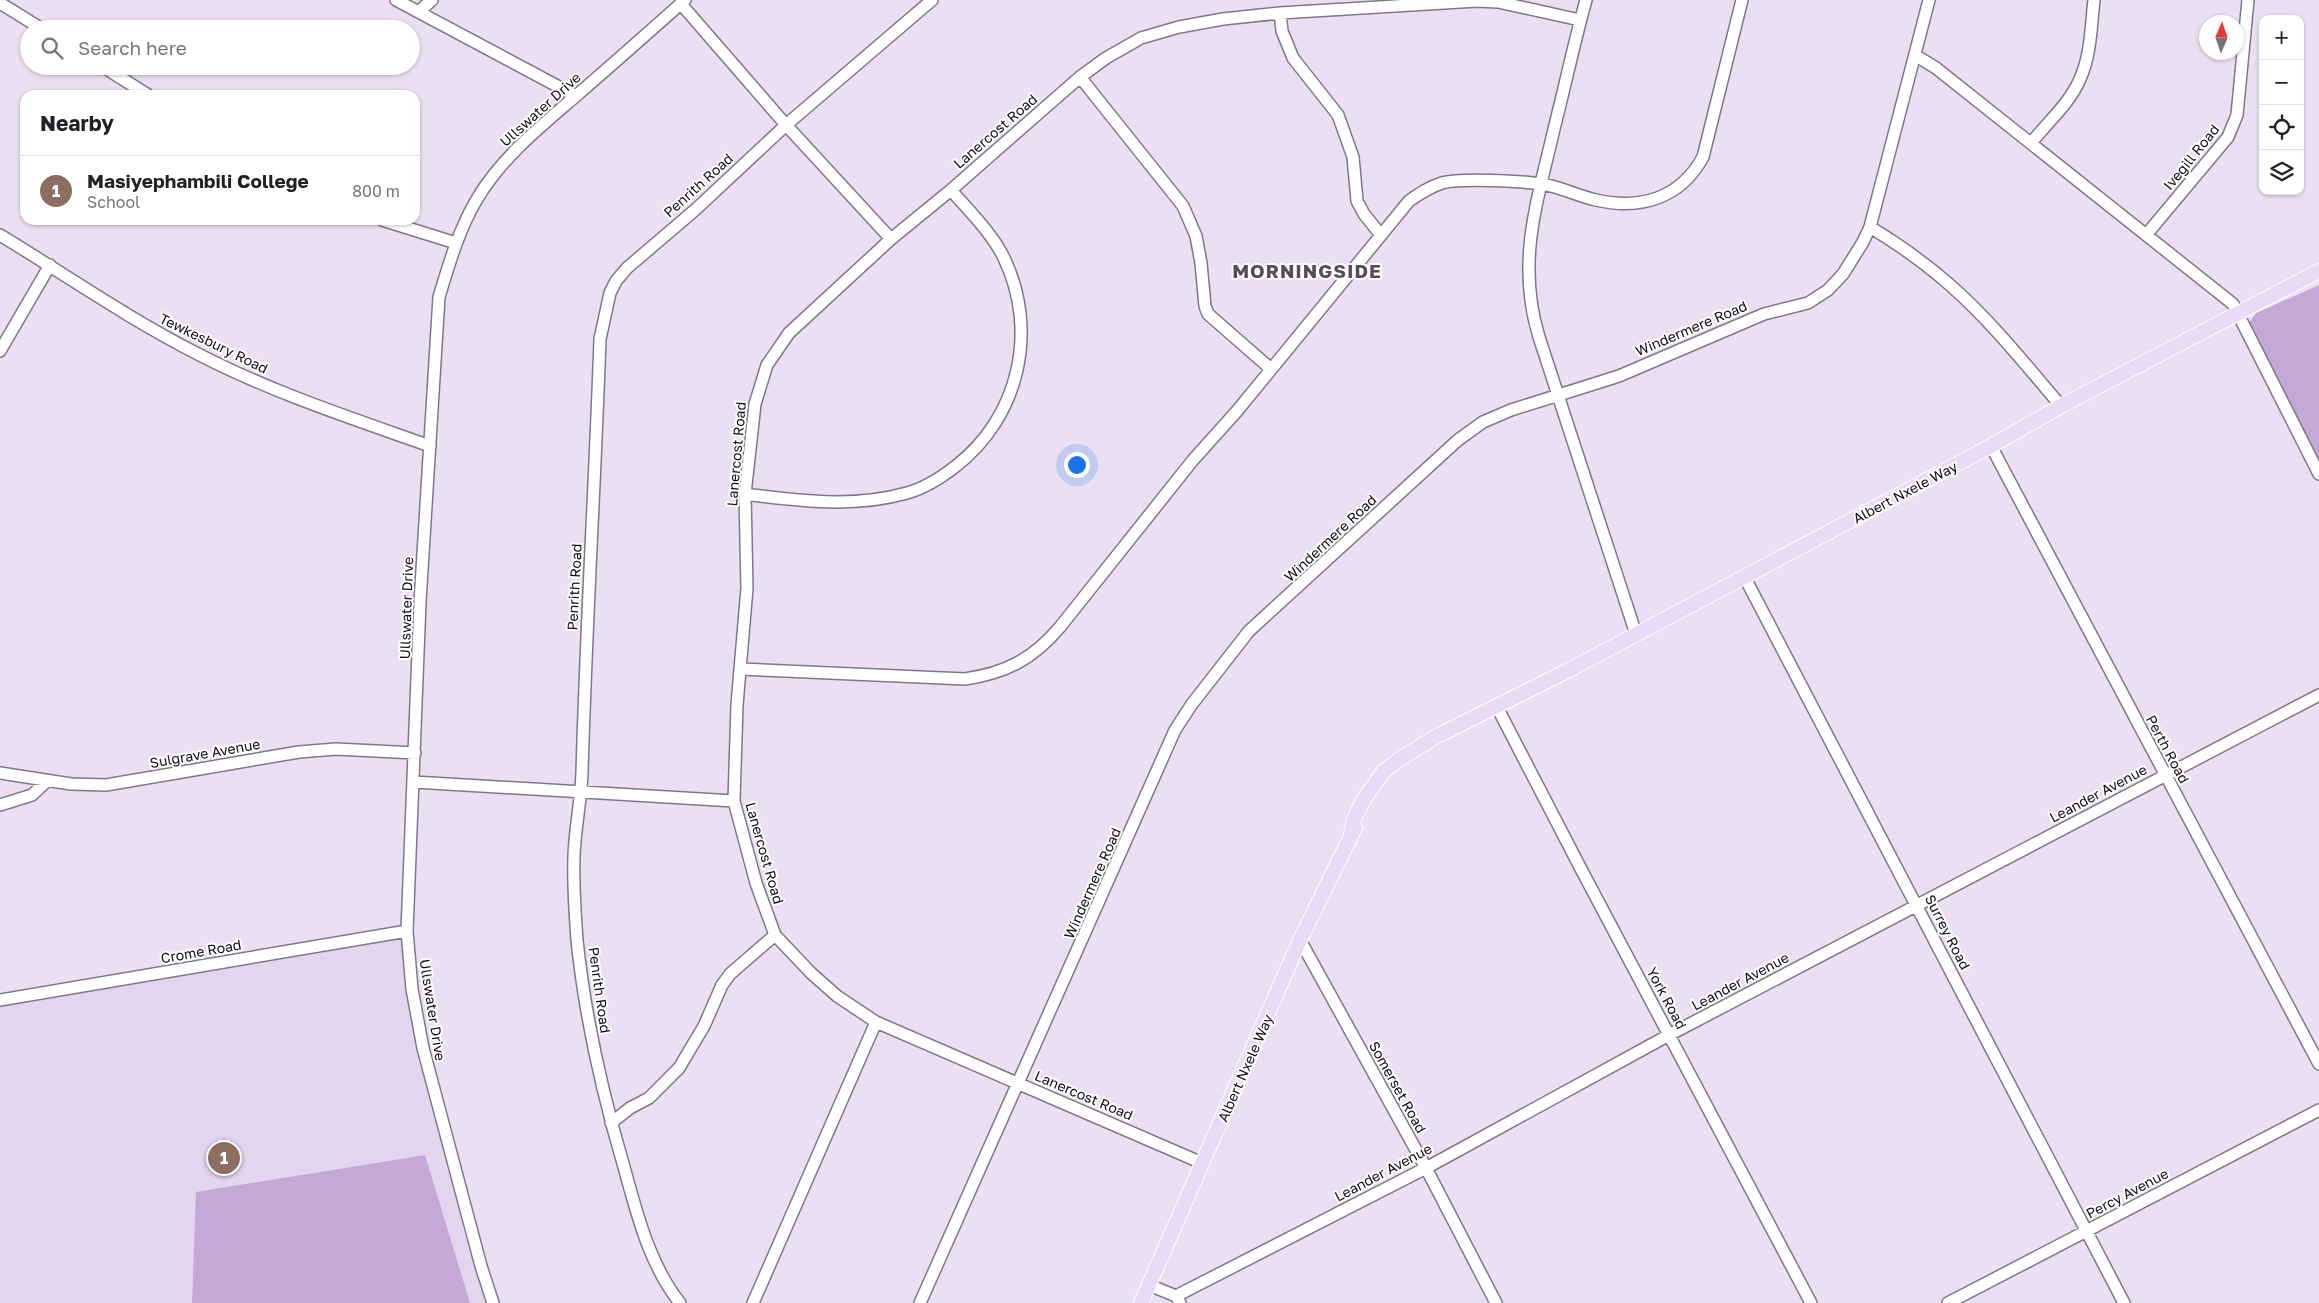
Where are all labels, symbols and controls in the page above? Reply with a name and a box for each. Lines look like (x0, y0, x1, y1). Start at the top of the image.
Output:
north arrow (2199, 15, 2244, 60)
map controls (2259, 15, 2304, 195)
button: + (2259, 15, 2304, 60)
search box (20, 20, 420, 75)
icon: search (38, 34, 66, 62)
text: Search here (78, 36, 187, 59)
button: − (2259, 60, 2304, 105)
street label: Ullswater Drive (496, 68, 584, 150)
street label: Lanercost Road (950, 90, 1040, 172)
button: locate (2259, 105, 2304, 150)
text: Nearby (40, 110, 114, 136)
street label: Ivegill Road (2159, 121, 2223, 193)
street label: Penrith Road (660, 150, 736, 220)
button: layers (2259, 150, 2304, 195)
text: Masiyephambili College (87, 169, 309, 192)
text: 1 (52, 181, 60, 201)
text: 800 m (352, 181, 400, 201)
text: School (87, 192, 140, 212)
district label: MORNINGSIDE (1232, 259, 1382, 282)
street label: Windermere Road (1633, 297, 1749, 359)
street label: Tewkesbury Road (157, 309, 271, 377)
street label: Lanercost Road (723, 401, 749, 507)
your location (1064, 452, 1090, 478)
street label: Albert Nxele Way (1850, 457, 1960, 527)
street label: Windermere Road (1280, 491, 1380, 585)
street label: Penrith Road (563, 543, 585, 631)
street label: Ullswater Drive (396, 556, 416, 660)
street label: Perth Road (2143, 712, 2193, 786)
street label: Sulgrave Avenue (148, 735, 262, 771)
street label: Leander Avenue (2047, 760, 2149, 826)
street label: Lanercost Road (742, 800, 788, 906)
street label: Windermere Road (1060, 825, 1124, 941)
street label: Surrey Road (1922, 892, 1974, 972)
street label: Crome Road (159, 936, 243, 966)
street label: Penrith Road (586, 946, 614, 1034)
street label: Leander Avenue (1689, 948, 1791, 1014)
street label: Ullswater Drive (417, 958, 449, 1062)
street label: York Road (1644, 964, 1690, 1032)
street label: Albert Nxele Way (1214, 1012, 1276, 1124)
street label: Somerset Road (1366, 1038, 1430, 1136)
street label: Lanercost Road (1032, 1067, 1136, 1123)
pin: 1 (208, 1139, 240, 1177)
street label: Leander Avenue (1332, 1139, 1434, 1205)
street label: Percy Avenue (2083, 1164, 2171, 1222)

